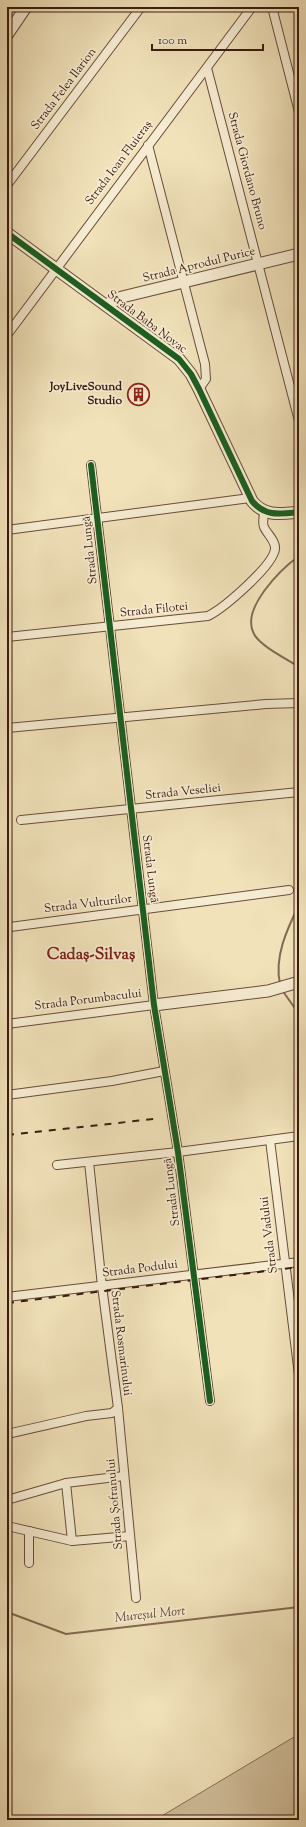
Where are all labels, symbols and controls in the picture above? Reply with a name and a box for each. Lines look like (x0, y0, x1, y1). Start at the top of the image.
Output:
scale bar (152, 26, 263, 52)
text: 100 m (158, 32, 187, 50)
street label: Strada Felea Ilarion (27, 44, 101, 134)
street label: Strada Giordano Bruno (223, 110, 271, 232)
street label: Strada Ioan Fluieraș (81, 117, 157, 209)
street label: Strada Aprodul Purice (141, 242, 257, 288)
street label: Strada Baba Novac (103, 286, 191, 359)
place label: JoyLiveSound Studio (49, 378, 122, 410)
building icon: JoyLiveSound Studio (125, 381, 151, 407)
street label: Strada Lungă (77, 515, 103, 585)
street label: Strada Filotei (119, 597, 190, 623)
street label: Strada Veseliei (144, 779, 222, 805)
street label: Strada Lungă (137, 834, 163, 905)
street label: Strada Vulturilor (43, 890, 133, 918)
district label: Cadaș-Silvaș (47, 944, 135, 967)
street label: Strada Porumbacului (33, 984, 143, 1016)
street label: Strada Lungă (159, 1156, 185, 1227)
street label: Strada Vadului (255, 1195, 283, 1275)
street label: Strada Podului (101, 1255, 179, 1283)
street label: Strada Rosmarinului (106, 1289, 136, 1397)
street label: Strada Șofranului (102, 1457, 128, 1550)
water label: Mureșul Mort (114, 1602, 186, 1628)

